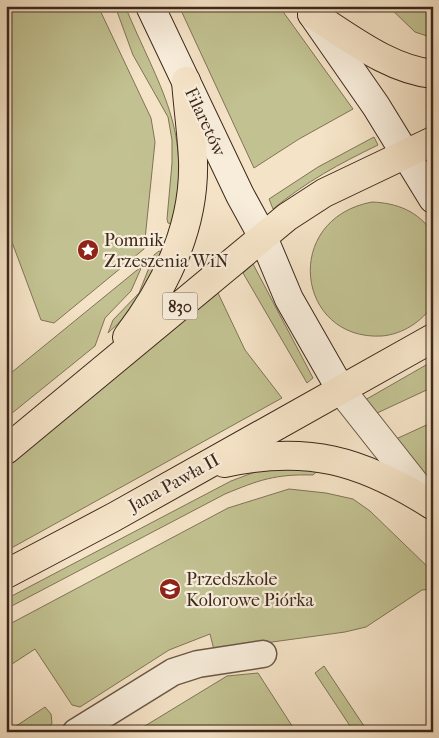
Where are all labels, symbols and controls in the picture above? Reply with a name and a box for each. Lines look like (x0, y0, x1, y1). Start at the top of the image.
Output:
street label: Filaretów (180, 84, 230, 160)
place label: Pomnik Zrzeszenia WiN (104, 230, 229, 272)
place icon: Pomnik Zrzeszenia WiN (76, 238, 100, 262)
road number: 830 (162, 292, 198, 320)
street label: Jana Pawła II (123, 449, 223, 518)
place label: Przedszkole Kolorowe Piórka (186, 569, 314, 611)
school or university icon: Przedszkole Kolorowe Piórka (158, 577, 182, 601)

